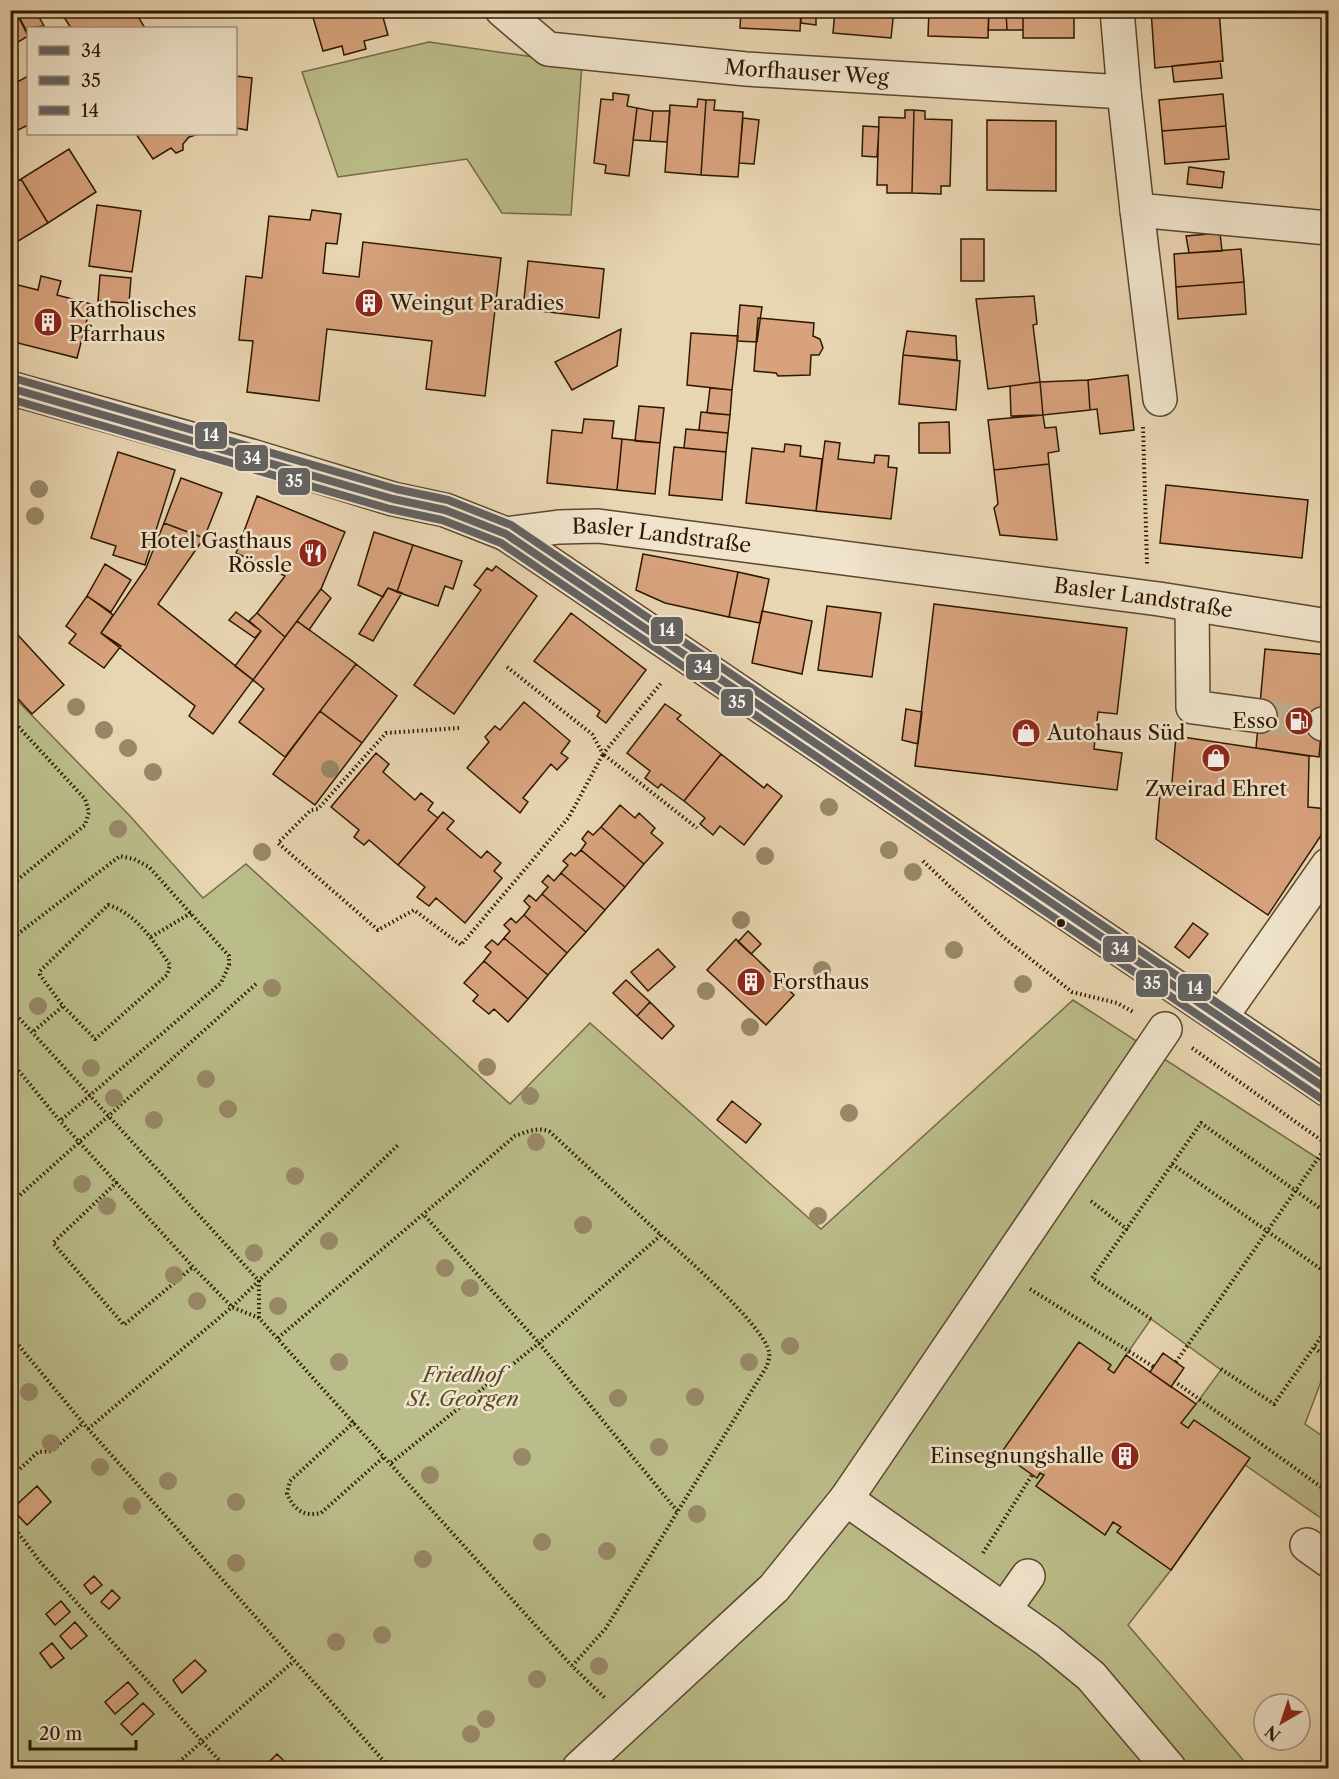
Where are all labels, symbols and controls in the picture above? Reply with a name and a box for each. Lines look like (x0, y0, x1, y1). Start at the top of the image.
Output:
legend (27, 27, 237, 135)
text: 34 (81, 40, 101, 62)
street label: Morfhauser Weg (723, 54, 890, 90)
text: 35 (81, 70, 101, 92)
text: 14 (81, 100, 99, 122)
building icon: Weingut Paradies (353, 287, 385, 319)
place label: Weingut Paradies (389, 290, 564, 315)
place label: Katholisches Pfarrhaus (69, 297, 197, 346)
building icon: Katholisches Pfarrhaus (32, 306, 64, 338)
line badge: 14 (194, 421, 228, 450)
text: 14 (203, 425, 219, 445)
line badge: 34 (234, 444, 269, 472)
text: 34 (243, 448, 261, 468)
line badge: 35 (277, 467, 311, 496)
text: 35 (285, 471, 303, 491)
street label: Basler Landstraße (572, 513, 753, 558)
place label: Hotel Gasthaus Rössle (140, 528, 292, 577)
restaurant icon: Hotel Gasthaus Rössle (297, 537, 329, 569)
street label: Basler Landstraße (1052, 572, 1235, 623)
line badge: 14 (650, 616, 684, 645)
text: 14 (659, 620, 675, 640)
line badge: 34 (685, 653, 720, 681)
text: 34 (694, 657, 712, 677)
line badge: 35 (720, 688, 754, 717)
text: 35 (728, 692, 746, 712)
fuel station icon: Esso (1283, 705, 1315, 737)
place label: Esso (1232, 708, 1278, 733)
shop icon: Autohaus Süd (1010, 717, 1042, 749)
place label: Autohaus Süd (1046, 720, 1186, 745)
shop icon: Zweirad Ehret (1200, 742, 1232, 774)
place label: Zweirad Ehret (1145, 776, 1288, 801)
unlabelled marker (1055, 917, 1067, 929)
line badge: 34 (1102, 935, 1137, 963)
text: 34 (1111, 939, 1129, 959)
building icon: Forsthaus (735, 966, 767, 998)
place label: Forsthaus (772, 969, 869, 994)
line badge: 35 (1135, 969, 1169, 998)
text: 35 (1143, 973, 1161, 993)
line badge: 14 (1177, 973, 1212, 1002)
text: 14 (1187, 978, 1203, 998)
park label: Friedhof St. Georgen (405, 1362, 519, 1411)
building icon: Einsegnungshalle (1109, 1440, 1141, 1472)
place label: Einsegnungshalle (930, 1443, 1104, 1468)
north arrow (1252, 1692, 1312, 1752)
scale bar (30, 1713, 136, 1751)
text: N (1261, 1721, 1284, 1746)
text: 20 m (39, 1723, 83, 1745)

